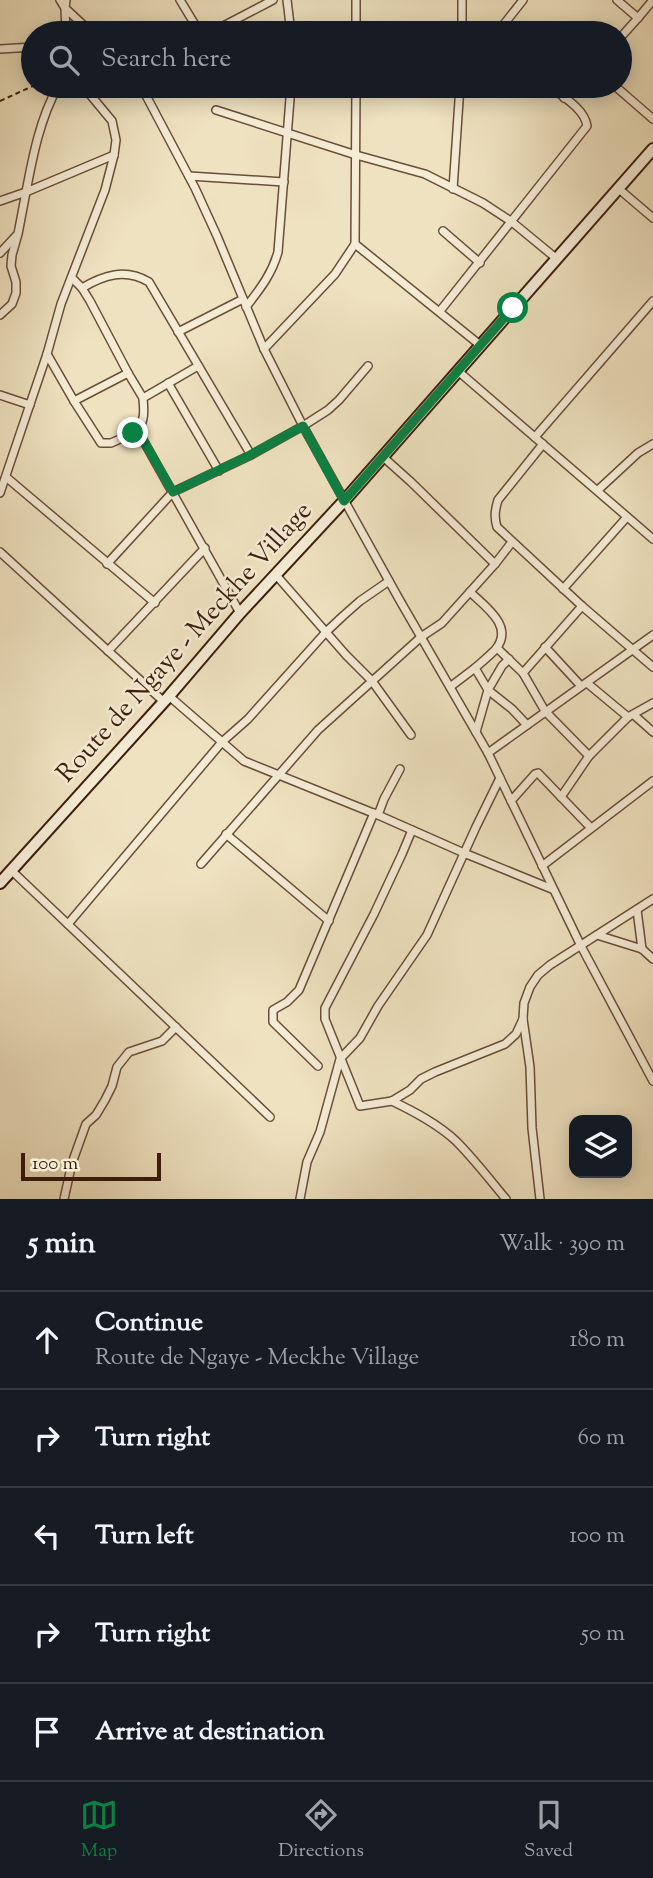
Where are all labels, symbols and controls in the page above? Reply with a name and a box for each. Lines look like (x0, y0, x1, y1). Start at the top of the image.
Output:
search box (21, 21, 632, 98)
icon: search (45, 41, 83, 79)
text: Search here (101, 41, 231, 78)
route start (497, 292, 528, 323)
route end (117, 417, 148, 448)
street label: Route de Ngaye - Meckhe Village (49, 494, 321, 792)
map controls (569, 1115, 632, 1178)
button: layers (569, 1115, 632, 1178)
scale bar (21, 1150, 161, 1182)
text: 100 m (32, 1151, 78, 1178)
text: 5 min (28, 1223, 96, 1266)
text: Walk · 390 m (499, 1228, 625, 1261)
text: Continue (95, 1305, 203, 1342)
icon: ahead (28, 1321, 66, 1359)
text: 180 m (570, 1324, 625, 1357)
text: Route de Ngaye - Meckhe Village (95, 1342, 419, 1375)
icon: right (28, 1419, 66, 1457)
text: Turn right (95, 1420, 210, 1457)
text: 60 m (577, 1422, 625, 1455)
icon: left (28, 1517, 66, 1555)
text: Turn left (95, 1518, 194, 1555)
text: 100 m (569, 1520, 625, 1553)
icon: right (28, 1615, 66, 1653)
text: Turn right (95, 1616, 210, 1653)
text: 50 m (581, 1618, 625, 1651)
icon: arrive (28, 1713, 66, 1751)
text: Arrive at destination (95, 1714, 325, 1751)
tab: Map (80, 1796, 118, 1865)
tab: Directions (278, 1796, 364, 1865)
tab: Saved (524, 1796, 573, 1865)

